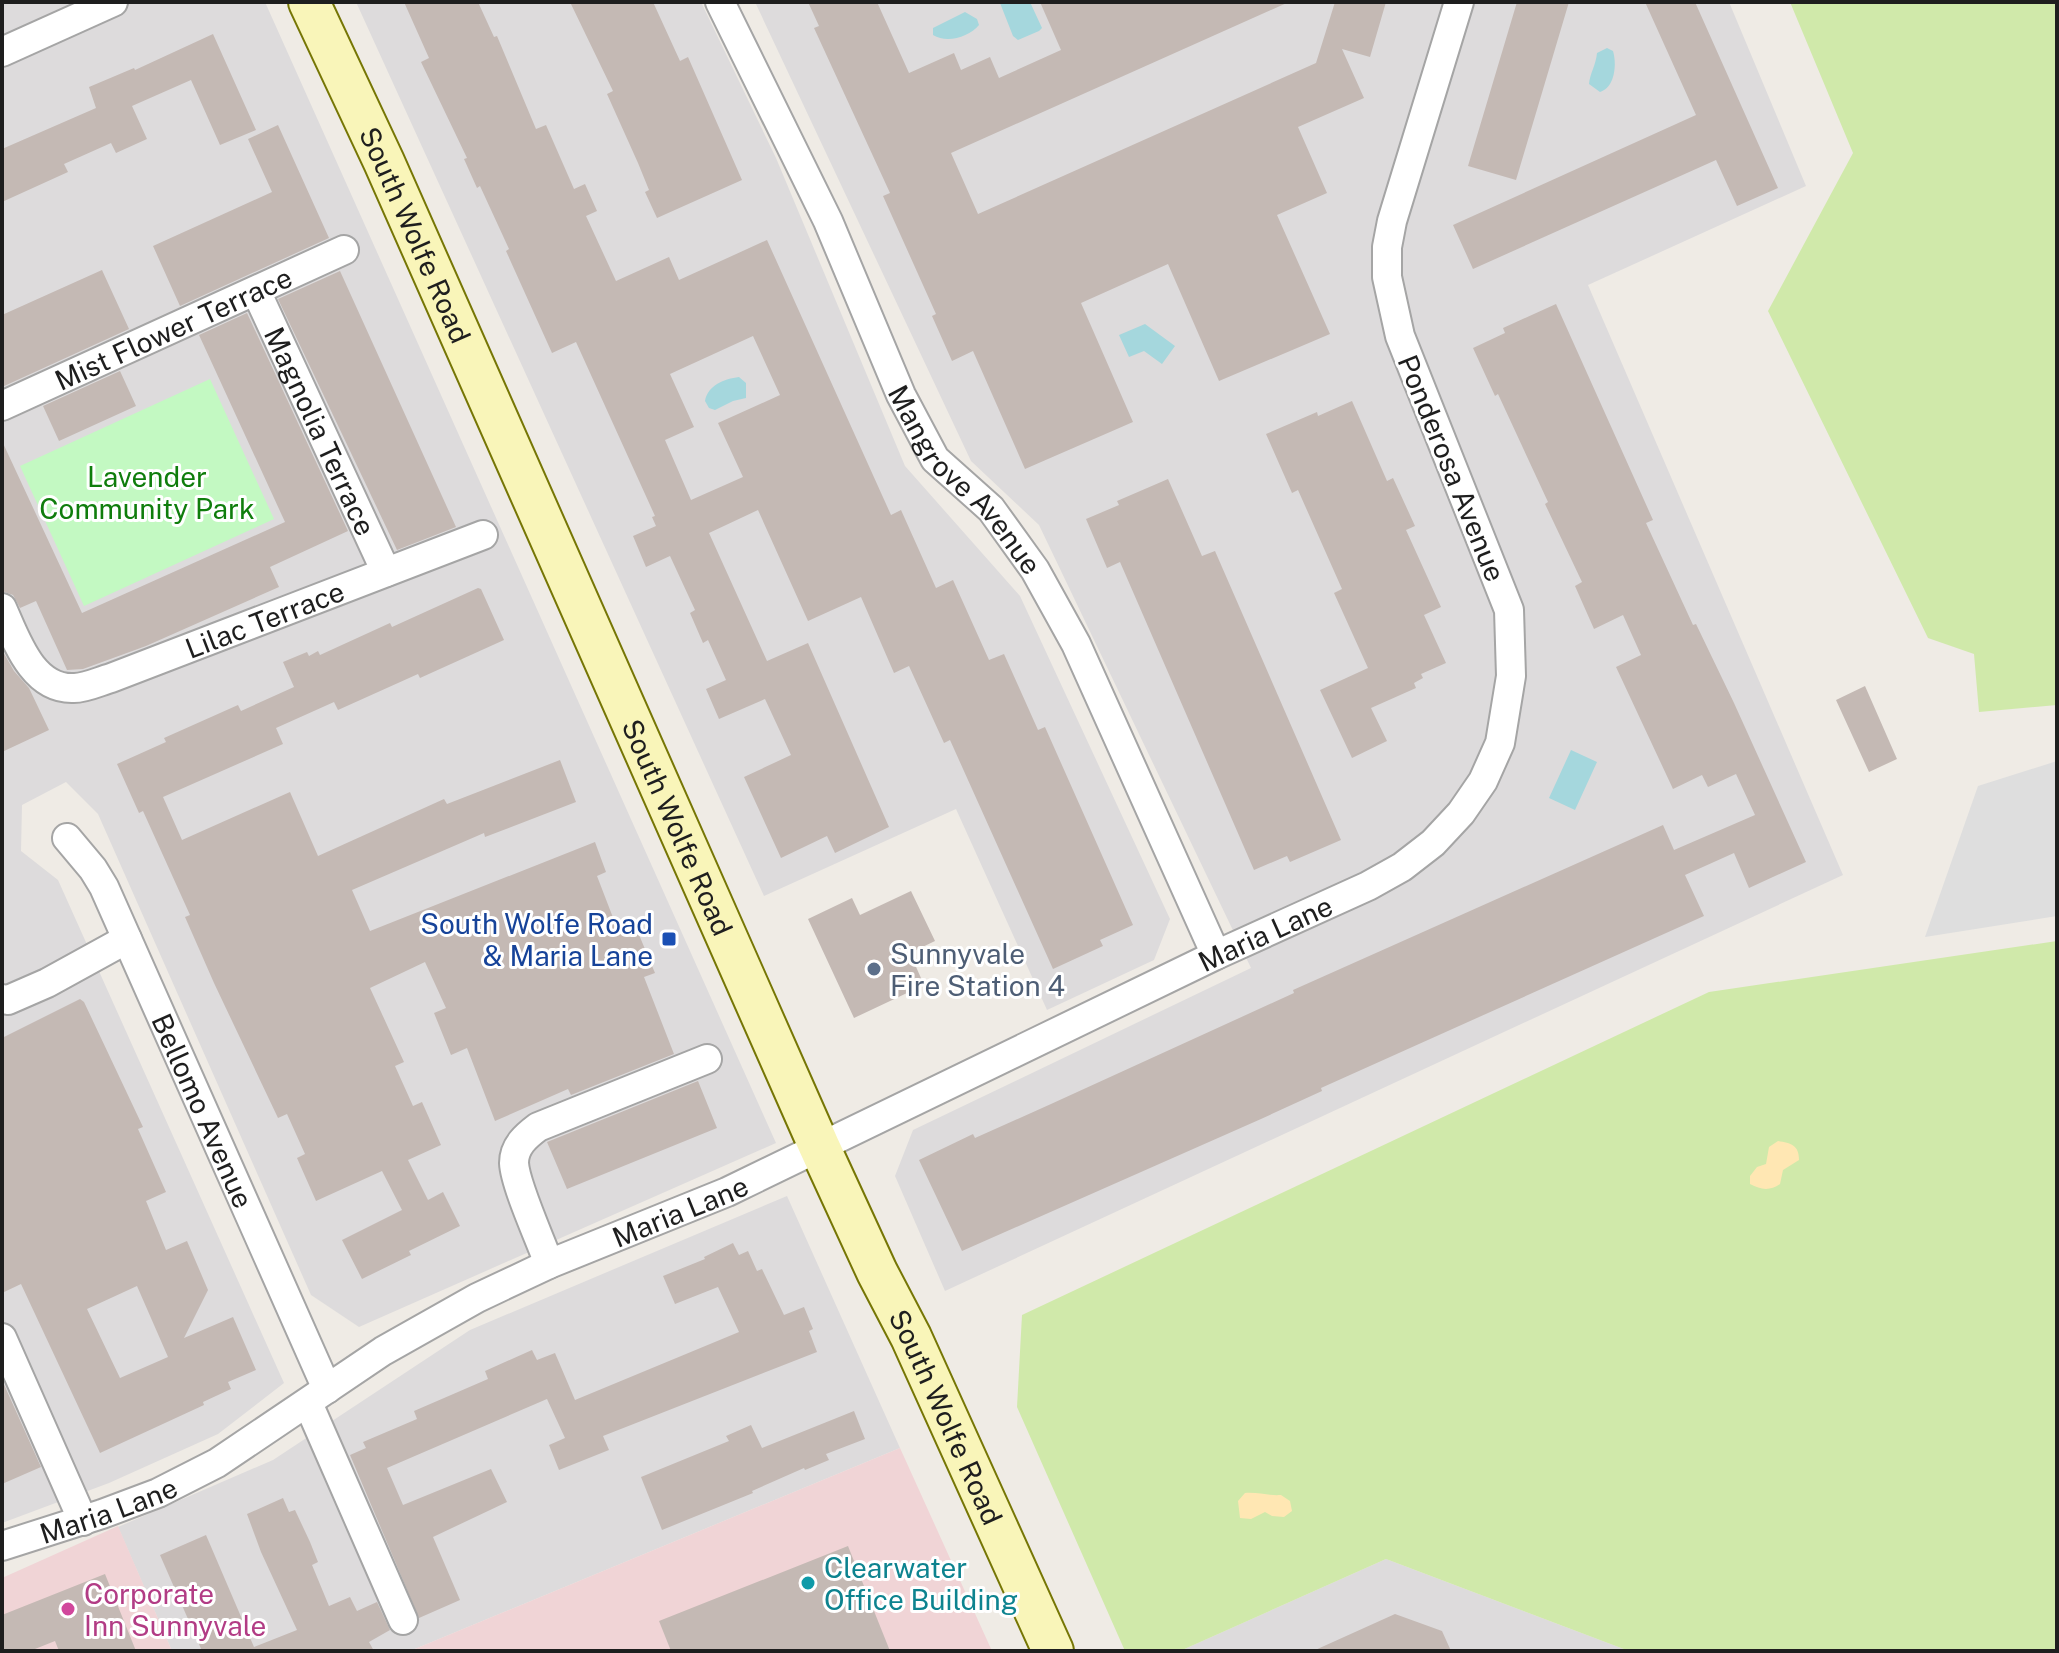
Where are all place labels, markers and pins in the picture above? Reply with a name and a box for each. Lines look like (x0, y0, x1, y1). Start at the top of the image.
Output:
place label: South Wolfe Road & Maria Lane (420, 907, 653, 972)
marker: South Wolfe Road & Maria Lane (660, 930, 678, 948)
place label: Sunnyvale Fire Station 4 (890, 937, 1065, 1002)
marker: Sunnyvale Fire Station 4 (865, 960, 883, 978)
place label: Clearwater Office Building (824, 1551, 1018, 1616)
marker: Clearwater Office Building (799, 1574, 817, 1592)
place label: Corporate Inn Sunnyvale (84, 1577, 266, 1642)
marker: Corporate Inn Sunnyvale (59, 1600, 77, 1618)

